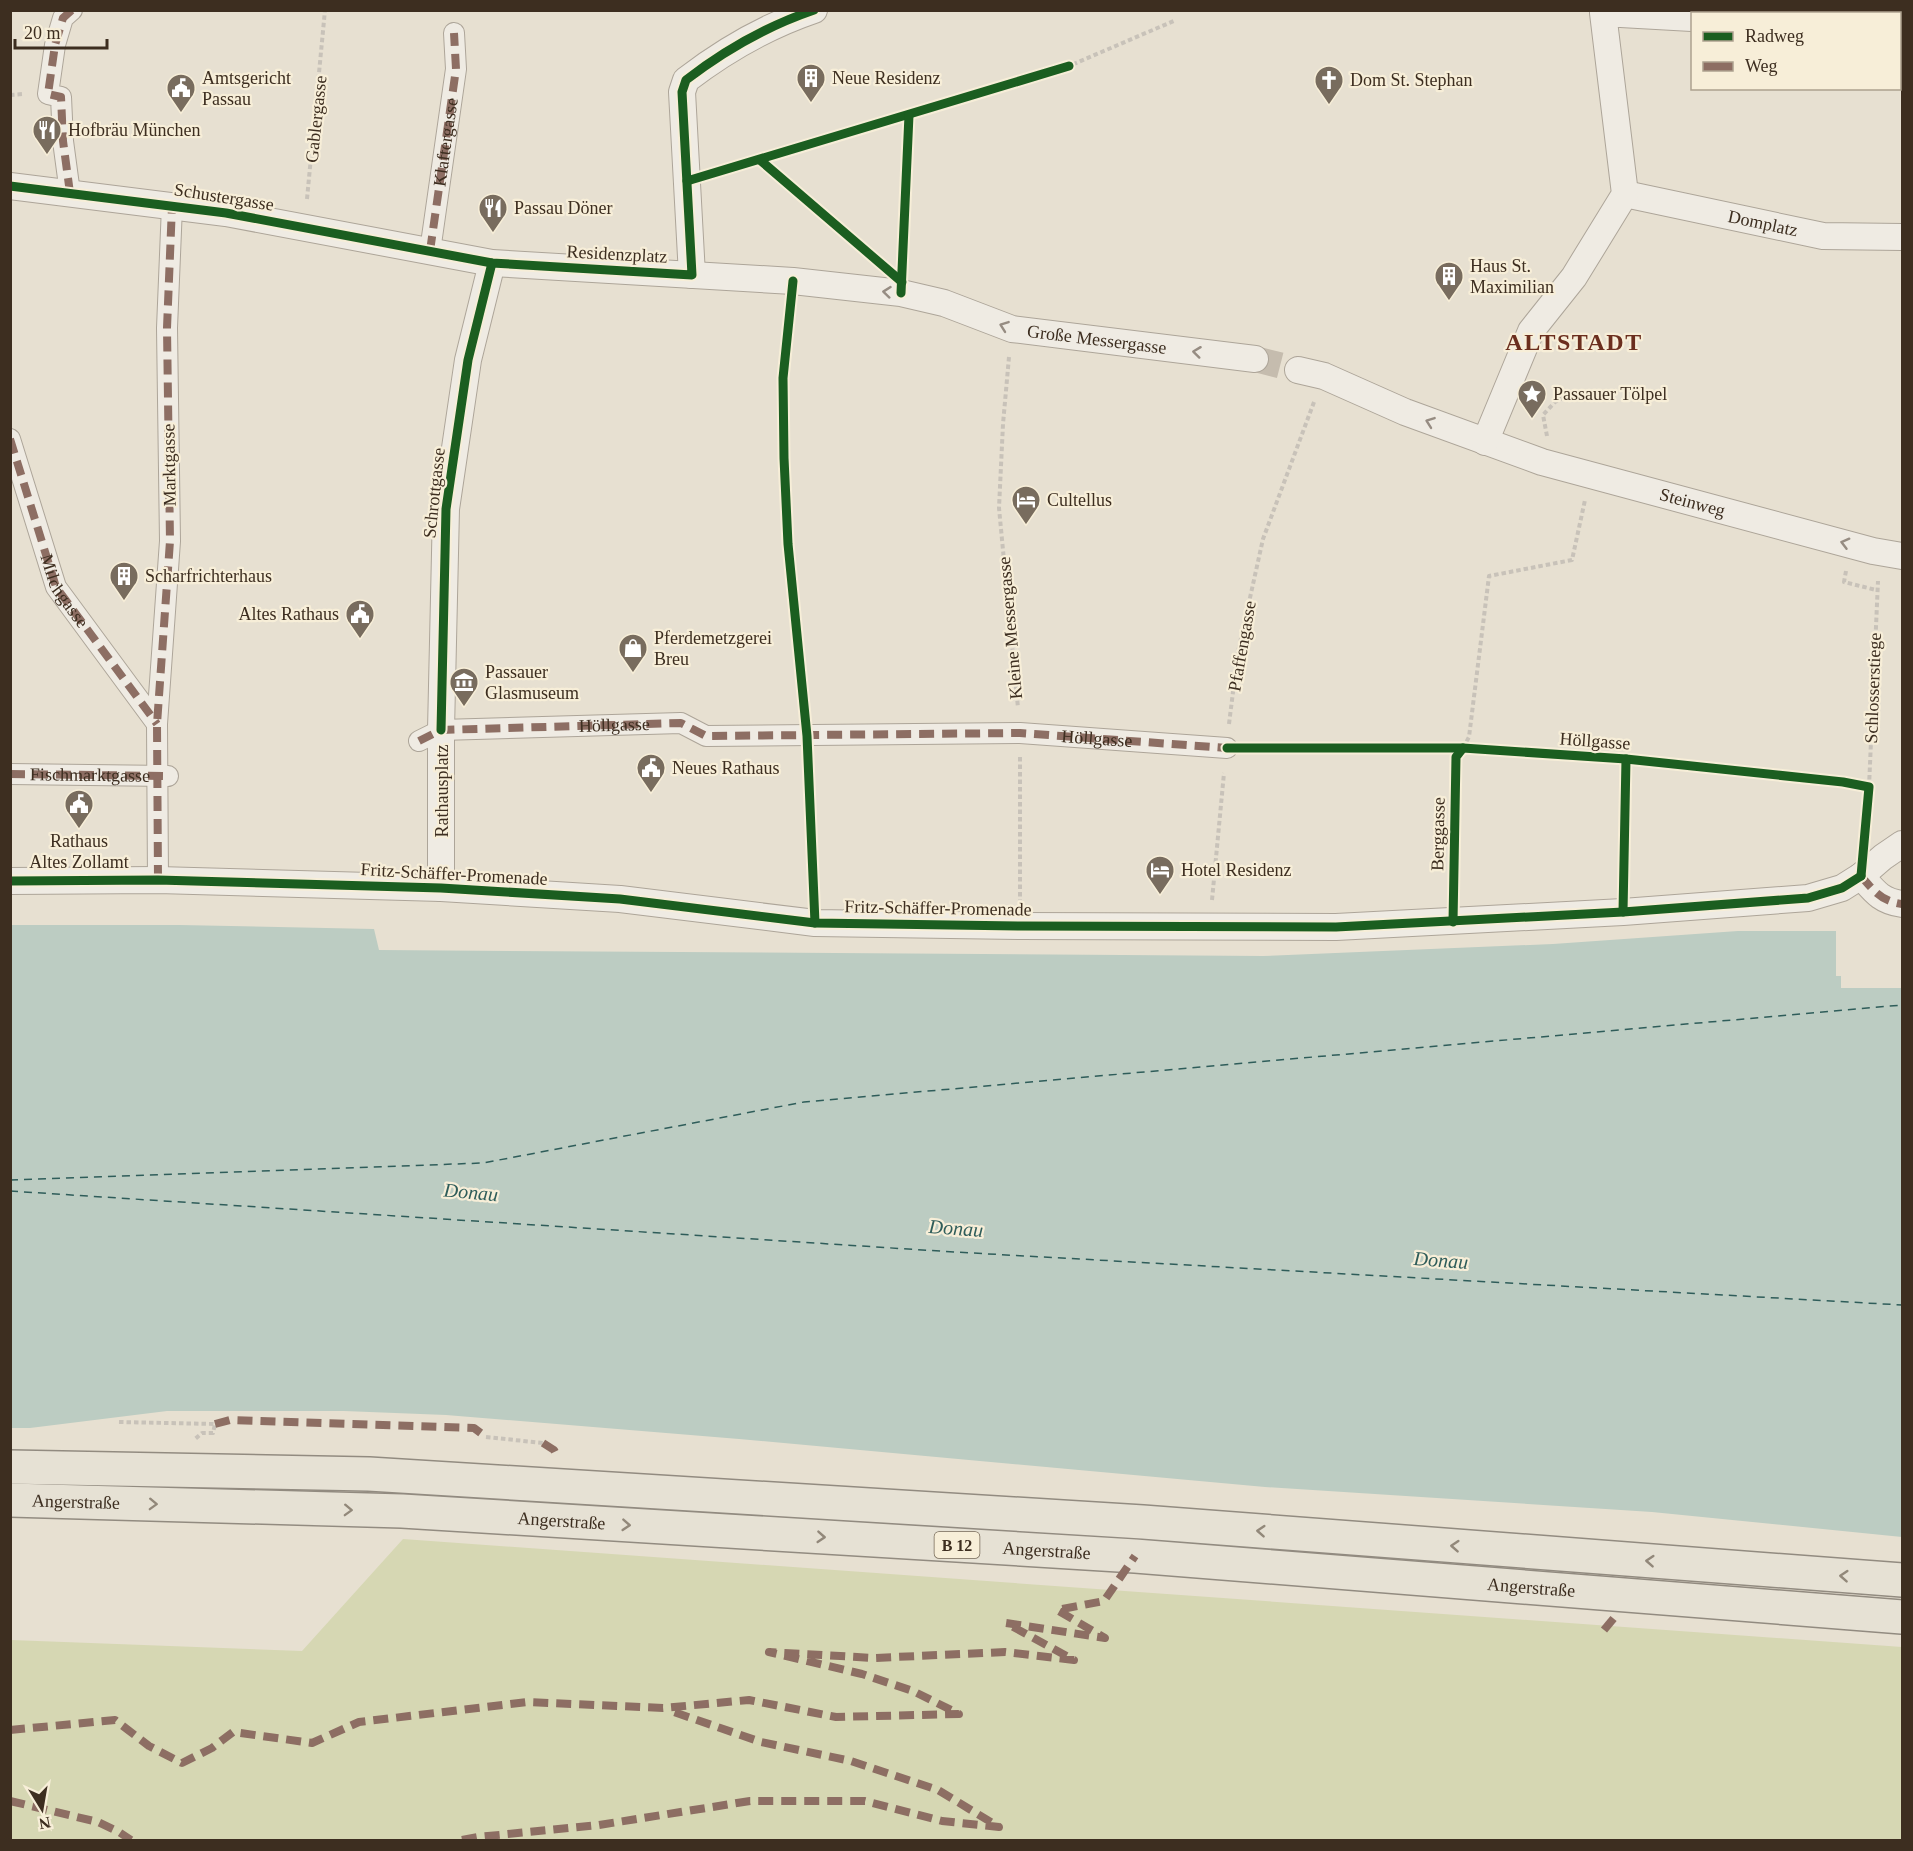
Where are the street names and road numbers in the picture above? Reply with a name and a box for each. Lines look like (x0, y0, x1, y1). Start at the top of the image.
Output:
street label: Gablergasse (301, 74, 331, 164)
street label: Klaftergasse (429, 96, 462, 188)
street label: Schustergasse (173, 179, 275, 215)
street label: Domplatz (1726, 206, 1800, 240)
street label: Residenzplatz (566, 241, 668, 267)
street label: Große Messergasse (1026, 321, 1168, 358)
street label: Marktgasse (158, 423, 180, 507)
street label: Schrottgasse (419, 447, 449, 539)
street label: Steinweg (1658, 484, 1727, 521)
street label: Milchgasse (36, 552, 93, 632)
street label: Kleine Messergasse (994, 556, 1026, 700)
street label: Pfaffengasse (1224, 599, 1260, 693)
street label: Schlosserstiege (1861, 632, 1885, 744)
street label: Höllgasse (579, 714, 650, 736)
street label: Höllgasse (1061, 726, 1133, 751)
street label: Höllgasse (1559, 729, 1631, 753)
street label: Rathausplatz (432, 745, 452, 837)
street label: Fischmarktgasse (30, 764, 150, 786)
street label: Berggasse (1427, 797, 1449, 871)
street label: Fritz-Schäffer-Promenade (360, 859, 548, 889)
street label: Fritz-Schäffer-Promenade (844, 896, 1032, 920)
street label: Angerstraße (32, 1491, 120, 1513)
street label: Angerstraße (517, 1508, 606, 1533)
road number: B 12 (934, 1532, 980, 1558)
street label: Angerstraße (1002, 1538, 1091, 1563)
street label: Angerstraße (1487, 1574, 1576, 1601)

